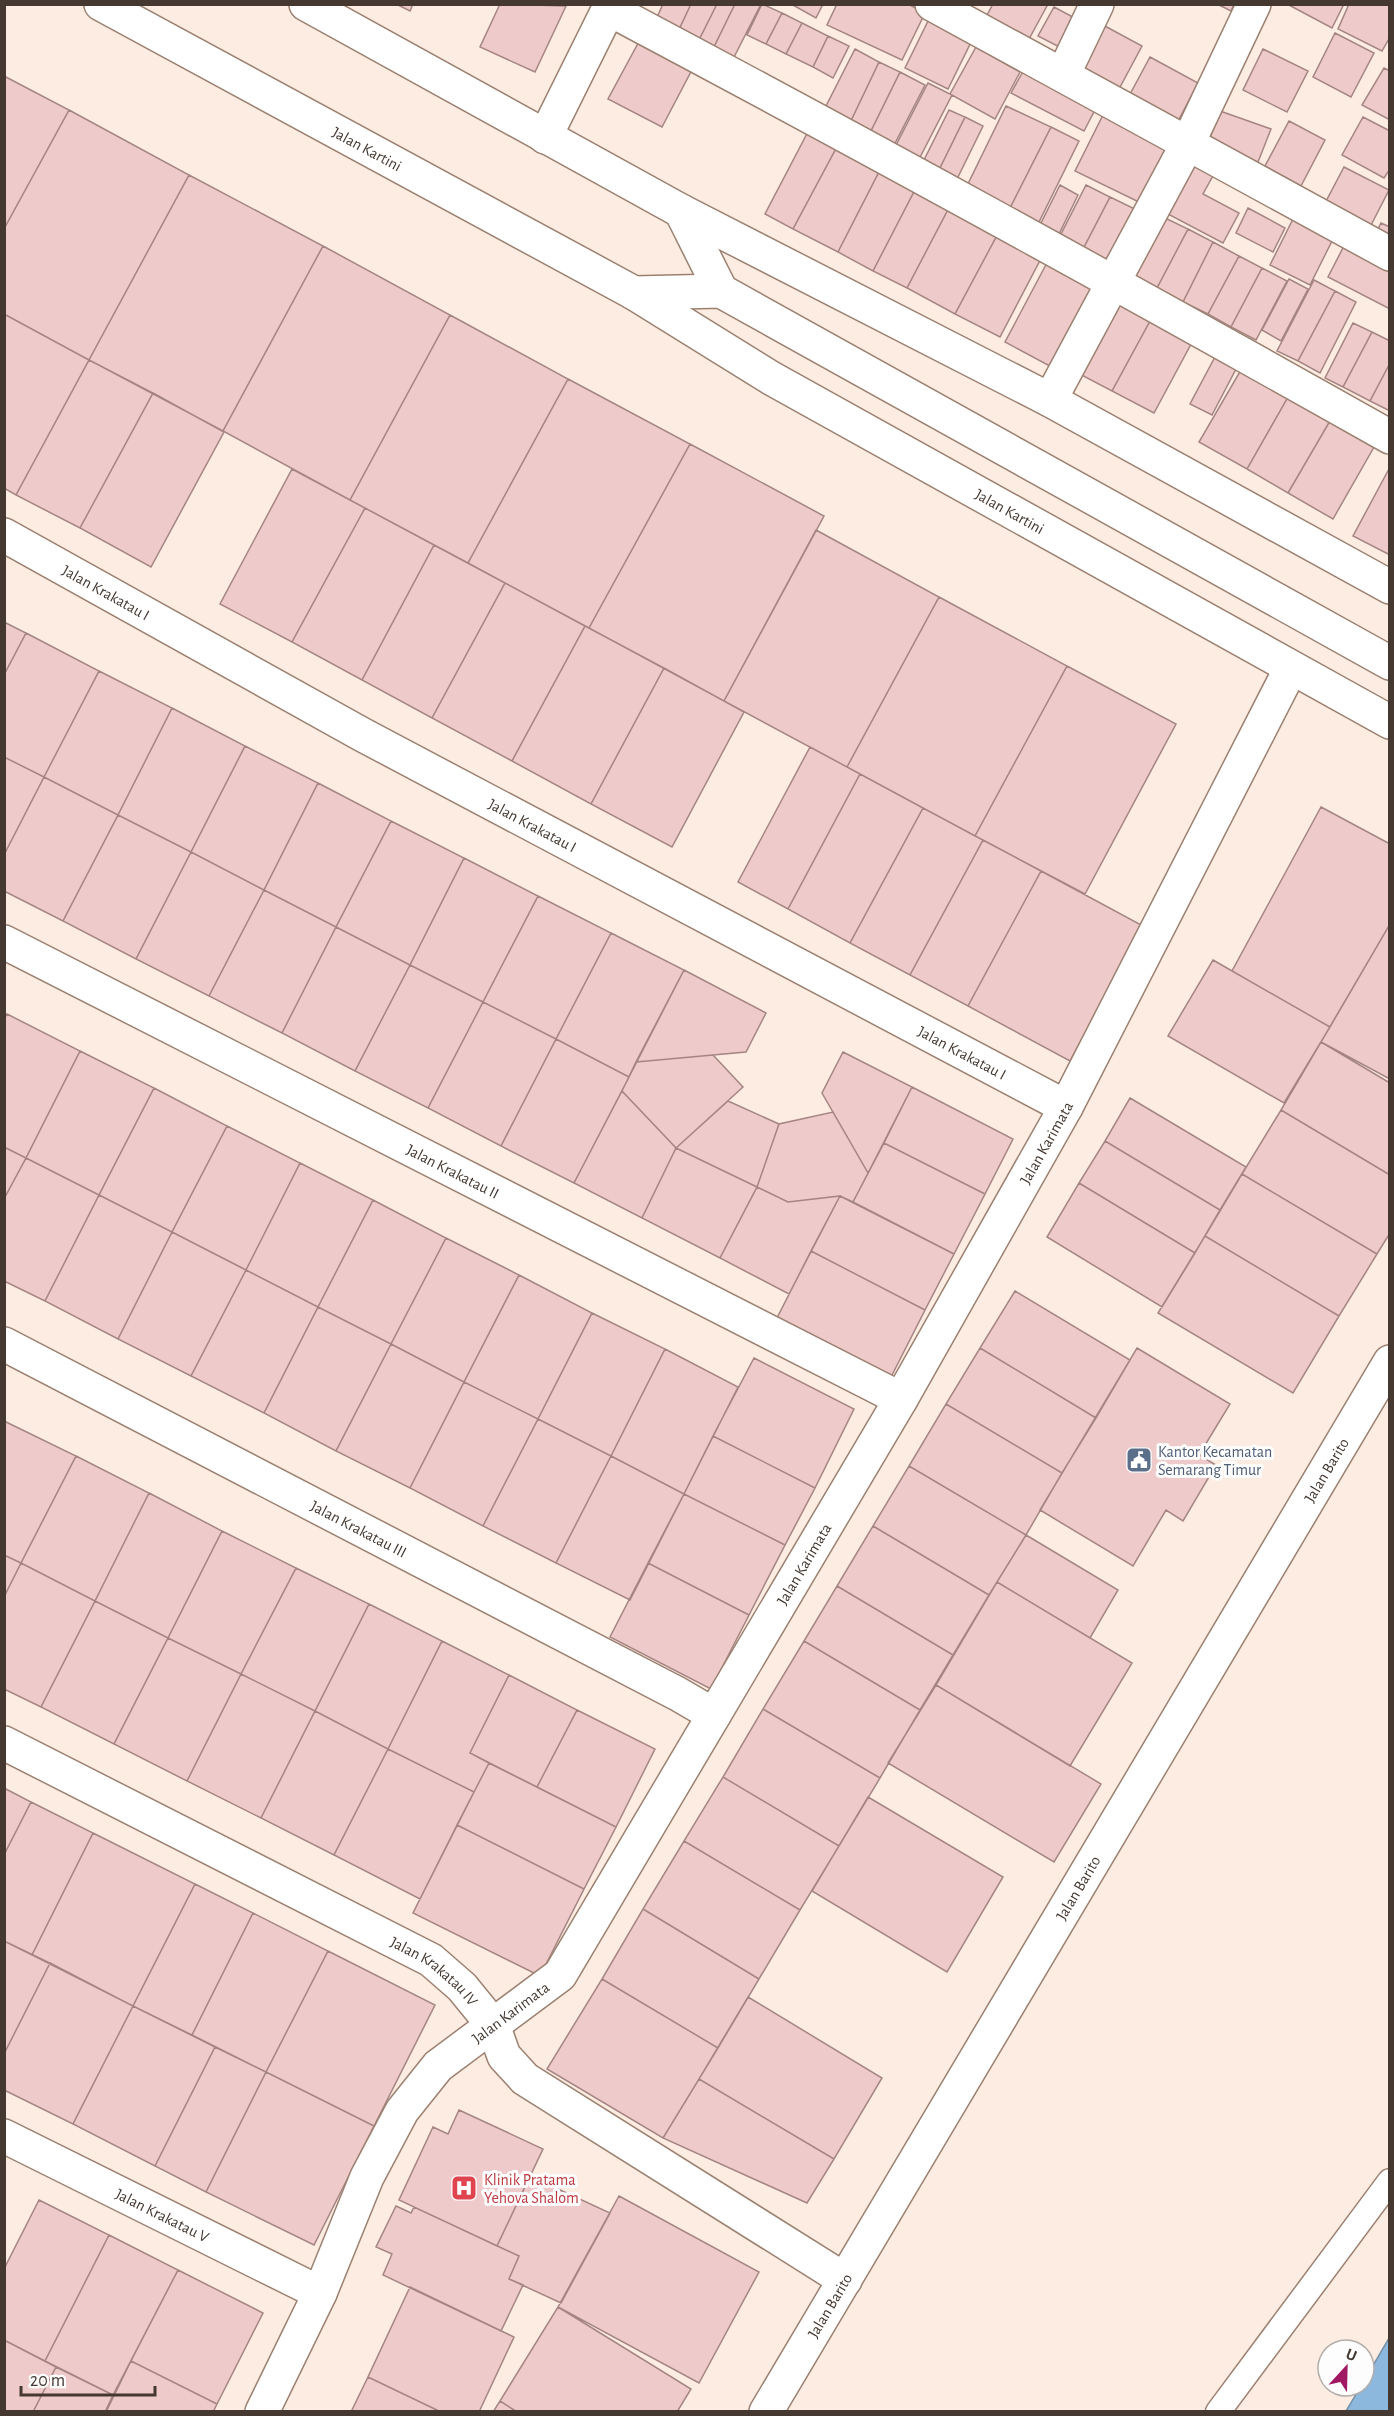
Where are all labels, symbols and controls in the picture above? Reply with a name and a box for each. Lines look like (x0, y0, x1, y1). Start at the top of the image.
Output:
street label: Jalan Kartini (330, 124, 404, 175)
street label: Jalan Kartini (972, 486, 1047, 537)
street label: Jalan Krakatau I (59, 562, 152, 623)
street label: Jalan Krakatau I (486, 796, 579, 856)
street label: Jalan Krakatau I (915, 1023, 1009, 1083)
street label: Jalan Karimata (1017, 1099, 1076, 1187)
street label: Jalan Krakatau II (404, 1142, 501, 1202)
street label: Jalan Barito (1302, 1435, 1352, 1505)
place label: Kantor Kecamatan Semarang Timur (1158, 1444, 1272, 1478)
public building icon: Kantor Kecamatan Semarang Timur (1124, 1445, 1154, 1475)
street label: Jalan Krakatau III (308, 1498, 409, 1561)
street label: Jalan Karimata (774, 1521, 835, 1608)
street label: Jalan Barito (1053, 1853, 1104, 1923)
street label: Jalan Krakatau IV (388, 1934, 481, 2009)
street label: Jalan Karimata (469, 1979, 552, 2047)
place label: Klinik Pratama Yehova Shalom (484, 2172, 579, 2206)
hospital icon: Klinik Pratama Yehova Shalom (449, 2173, 479, 2203)
street label: Jalan Krakatau V (113, 2186, 211, 2245)
street label: Jalan Barito (805, 2271, 855, 2341)
north arrow (1316, 2338, 1376, 2398)
text: U (1344, 2346, 1359, 2364)
scale bar (21, 2359, 154, 2397)
text: 20 m (30, 2372, 65, 2390)

